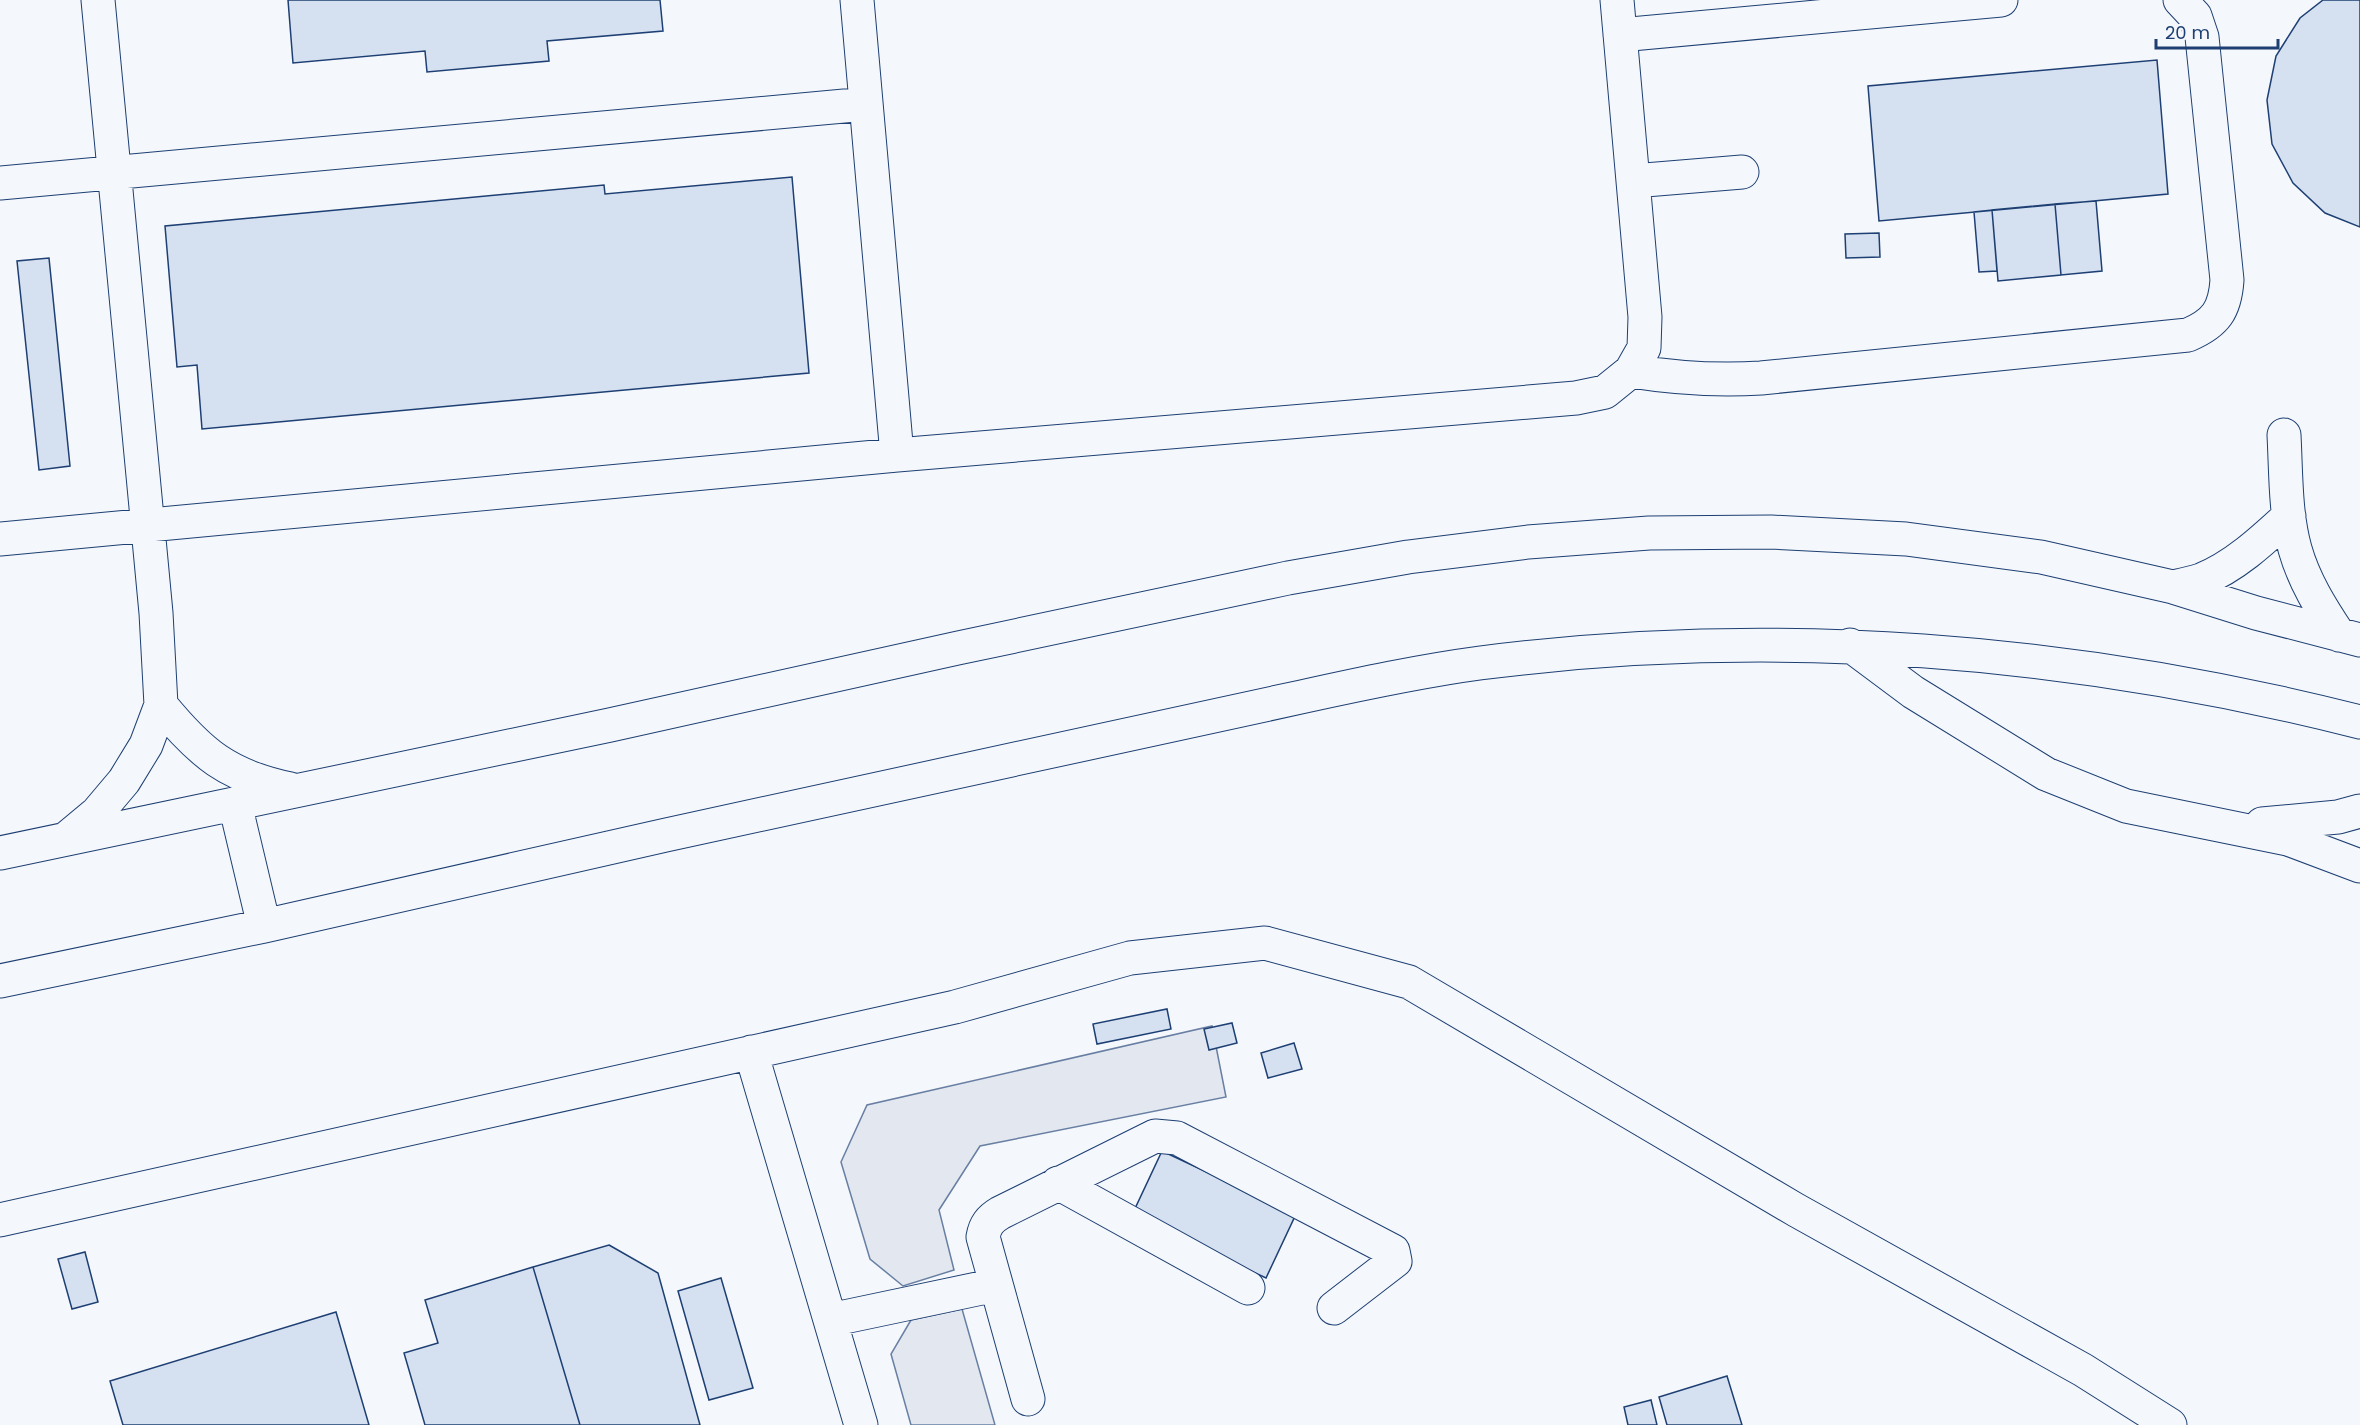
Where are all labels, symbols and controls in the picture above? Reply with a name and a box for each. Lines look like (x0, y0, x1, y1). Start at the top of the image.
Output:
scale bar (2156, 12, 2278, 50)
text: 20 m (2165, 20, 2210, 45)

